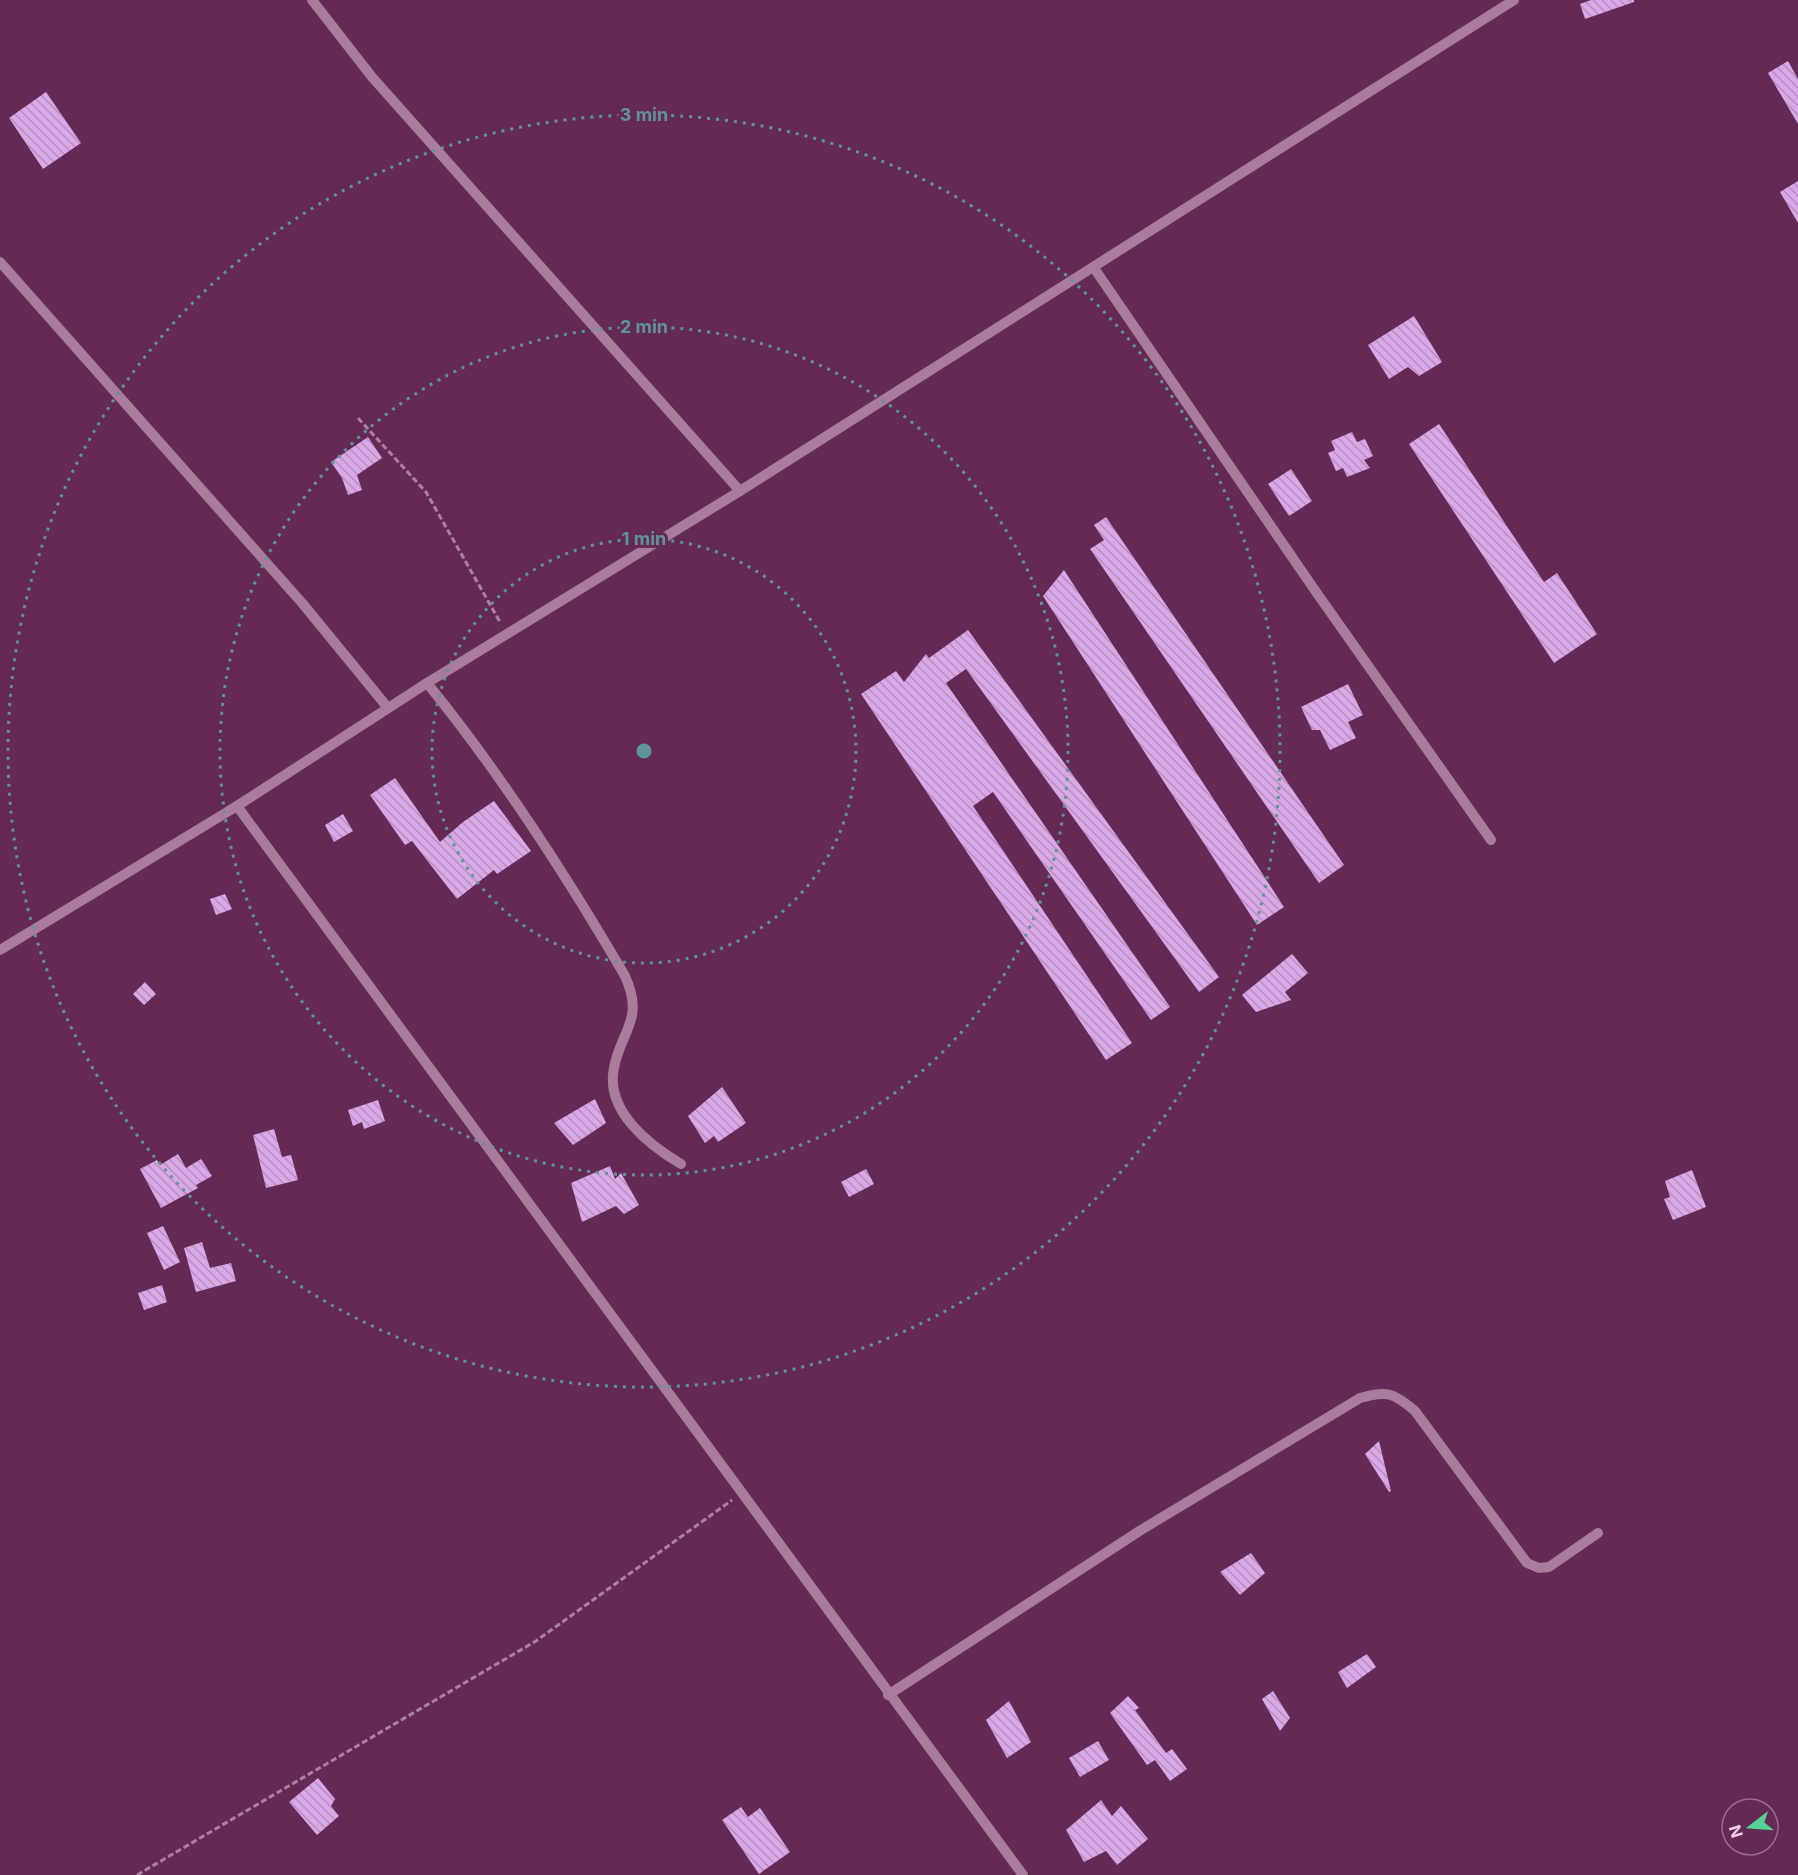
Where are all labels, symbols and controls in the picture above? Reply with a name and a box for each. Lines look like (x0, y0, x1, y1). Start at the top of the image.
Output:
text: 3 min (620, 104, 668, 125)
text: 2 min (620, 316, 668, 337)
text: 1 min (622, 528, 666, 549)
centre of rings (634, 741, 654, 761)
north arrow (1720, 1797, 1780, 1857)
text: N (1724, 1823, 1747, 1840)

